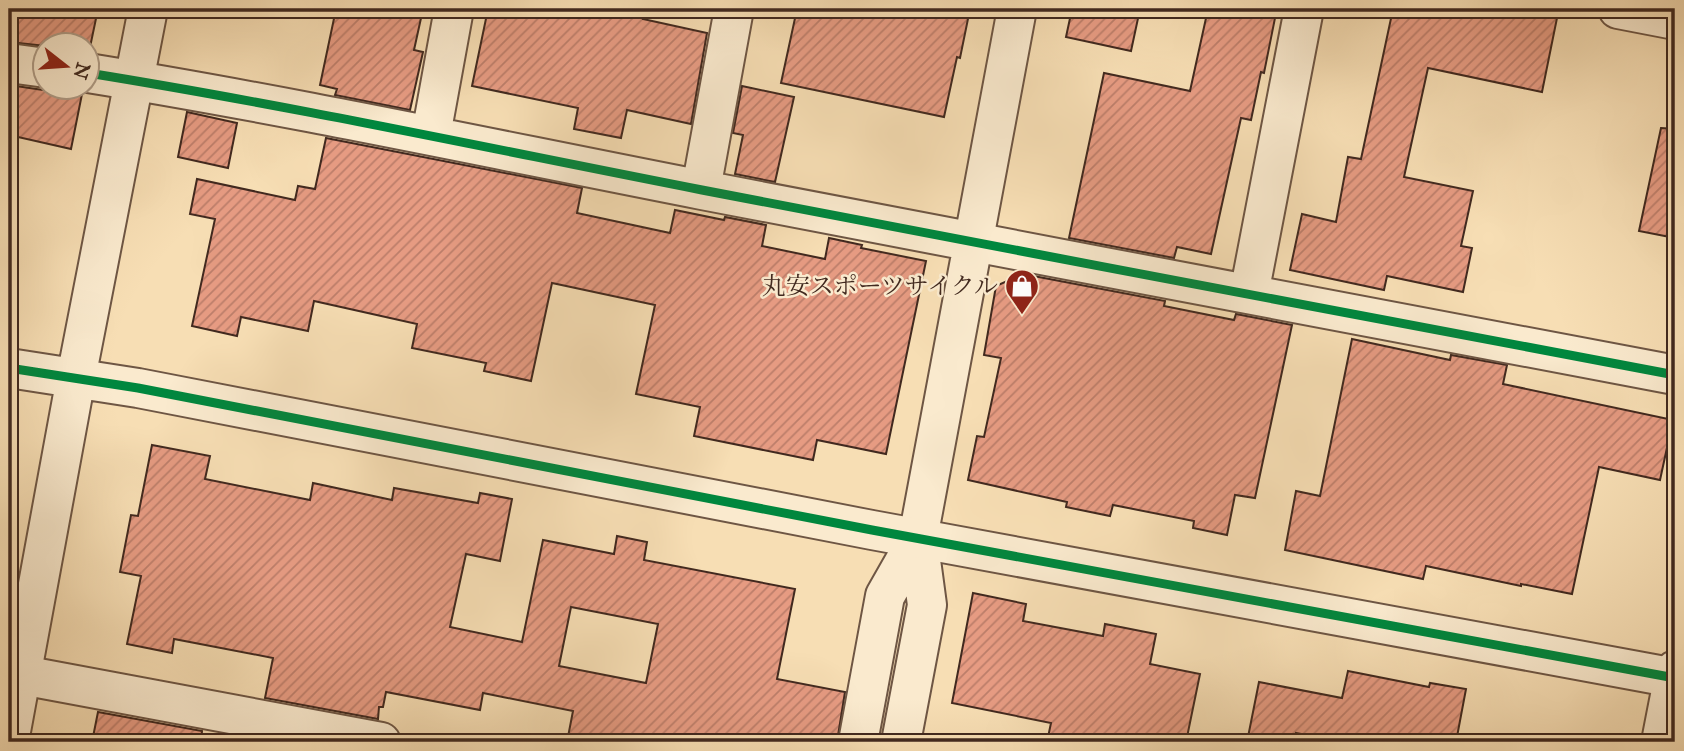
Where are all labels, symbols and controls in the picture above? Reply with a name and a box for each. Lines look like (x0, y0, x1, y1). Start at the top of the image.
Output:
north arrow (32, 32, 102, 102)
text: N (68, 60, 95, 82)
shop icon: 丸安スポーツサイクル (1003, 267, 1041, 316)
place label: 丸安スポーツサイクル (762, 271, 998, 301)

